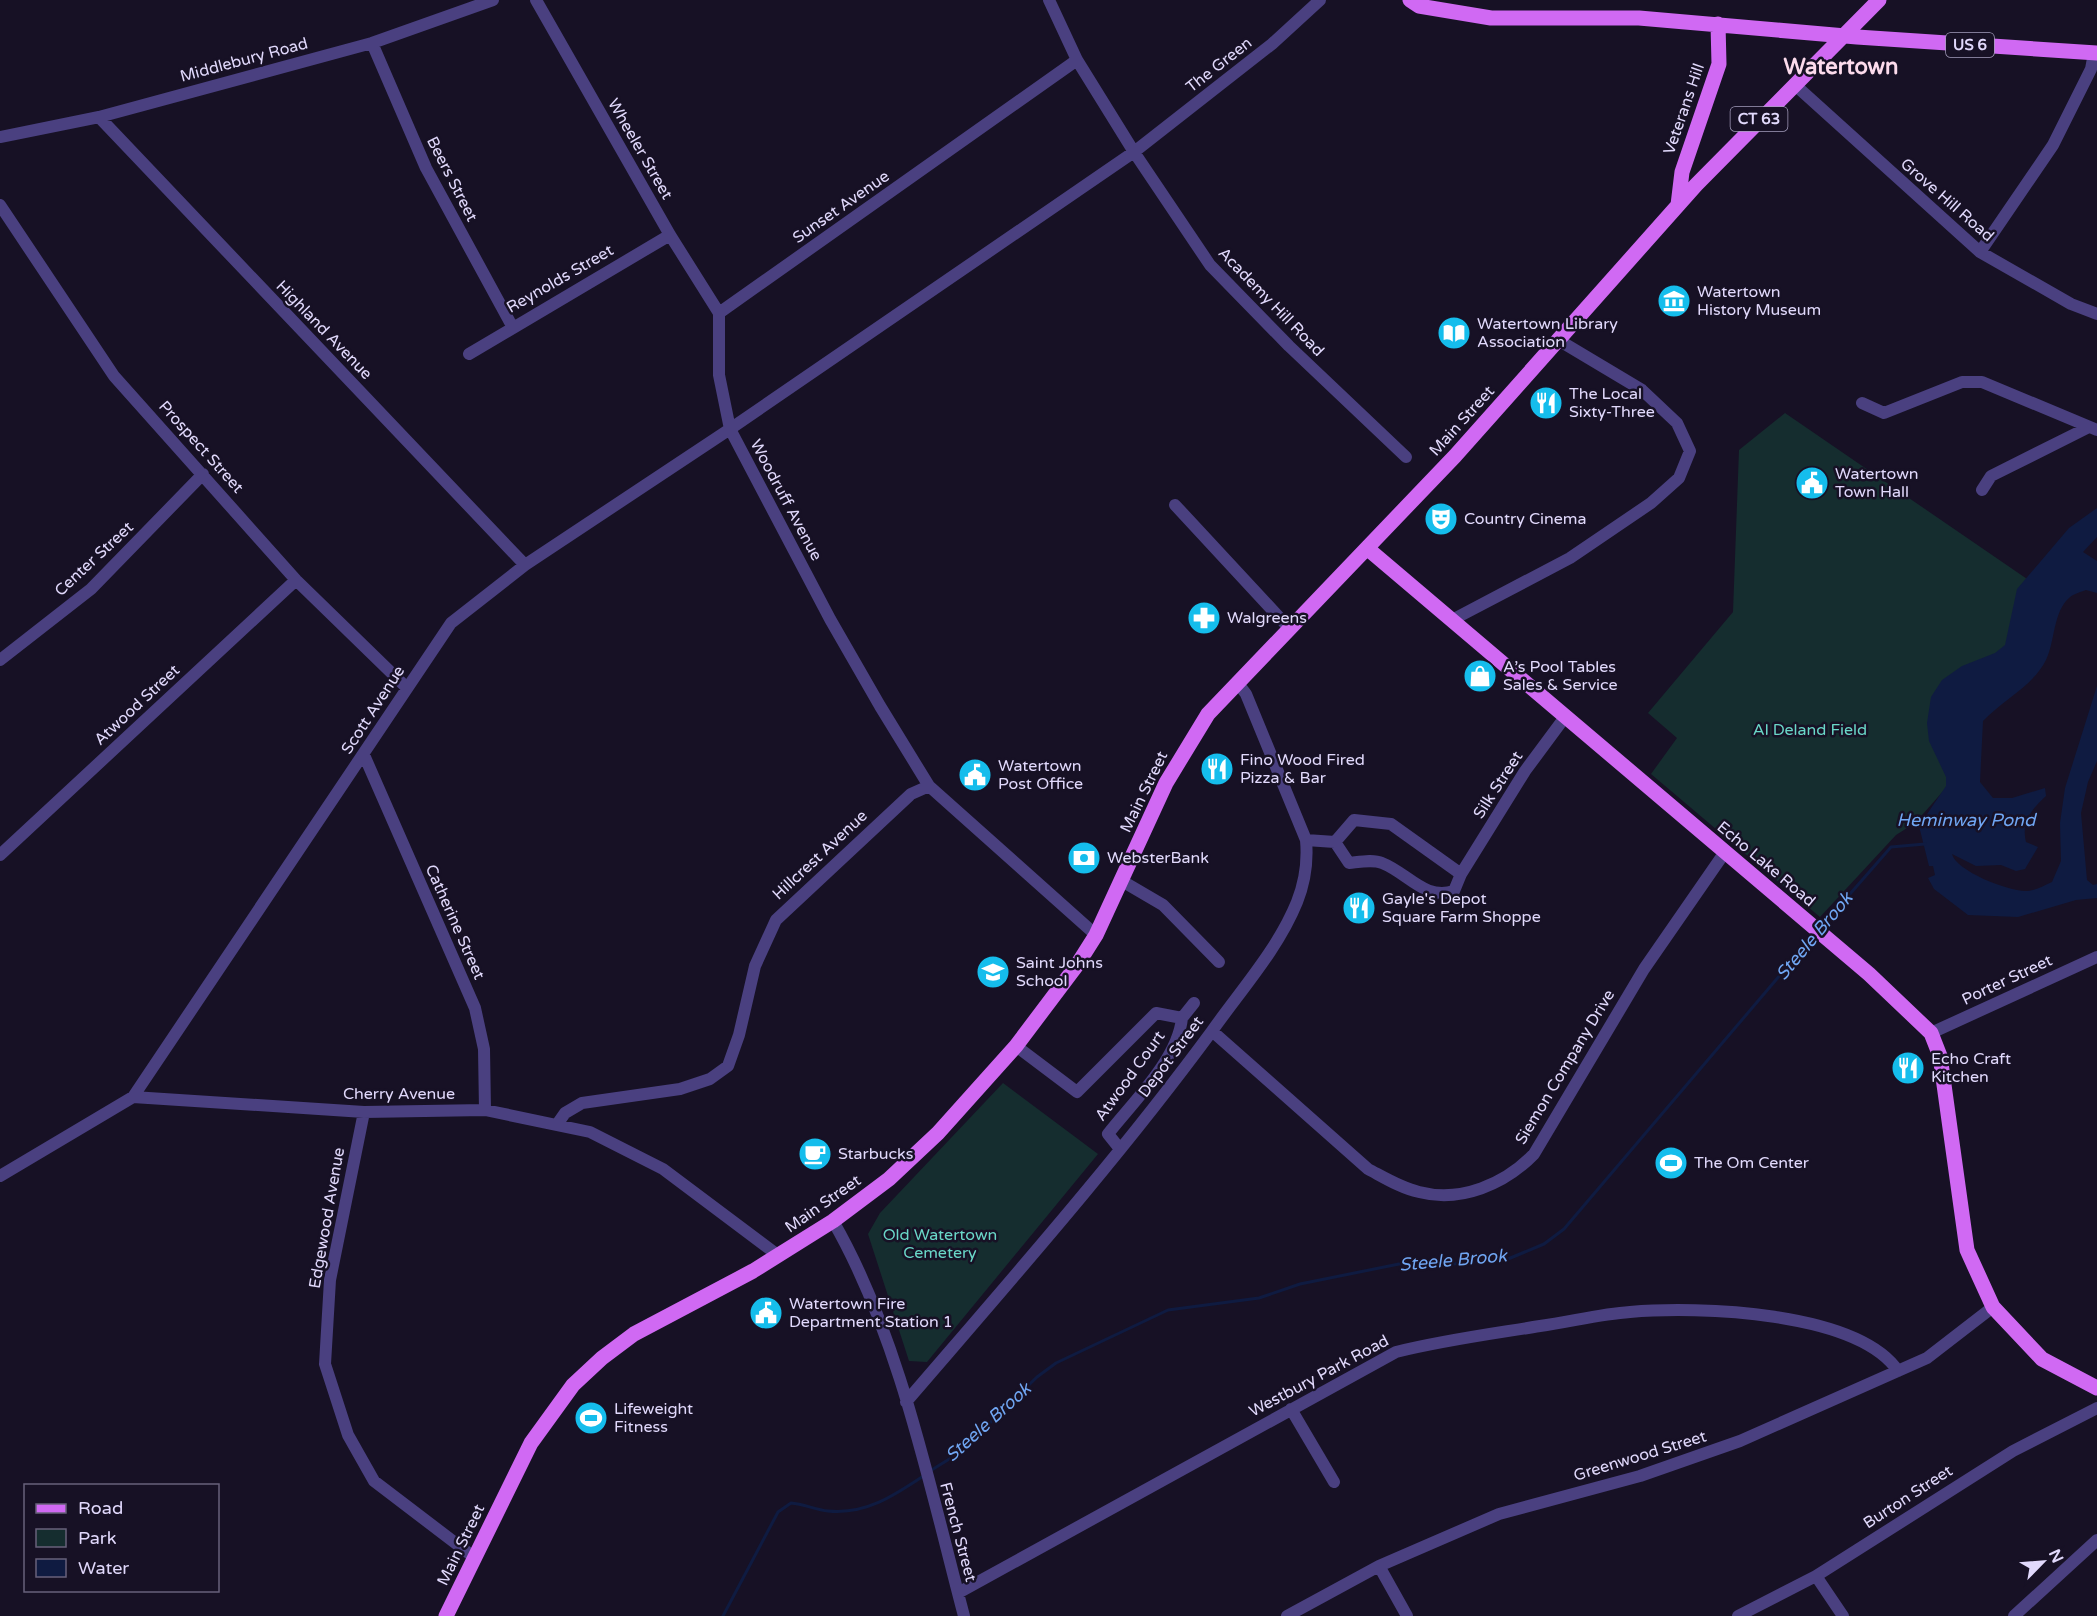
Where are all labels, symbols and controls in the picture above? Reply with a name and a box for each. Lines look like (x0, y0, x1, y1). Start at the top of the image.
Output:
street label: Middlebury Road (178, 33, 310, 87)
street label: The Green (1182, 33, 1256, 97)
road number: US 6 (1946, 33, 1994, 57)
district label: Watertown (1784, 54, 1898, 80)
street label: Veterans Hill (1659, 61, 1709, 157)
street label: Wheeler Street (603, 95, 677, 203)
road number: CT 63 (1730, 107, 1788, 131)
street label: Beers Street (422, 133, 482, 225)
street label: Grove Hill Road (1896, 154, 1998, 246)
street label: Sunset Avenue (789, 166, 893, 248)
street label: Reynolds Street (503, 240, 617, 318)
street label: Academy Hill Road (1214, 243, 1328, 361)
street label: Highland Avenue (272, 276, 376, 384)
place label: Watertown History Museum (1697, 282, 1821, 320)
museum icon: Watertown History Museum (1656, 283, 1692, 319)
place label: Watertown Library Association (1477, 314, 1618, 352)
library icon: Watertown Library Association (1436, 315, 1472, 351)
street label: Main Street (1425, 382, 1499, 460)
place label: The Local Sixty-Three (1569, 384, 1655, 422)
restaurant icon: The Local Sixty-Three (1528, 385, 1564, 421)
street label: Prospect Street (154, 397, 248, 497)
street label: Woodruff Avenue (746, 436, 826, 564)
place label: Watertown Town Hall (1835, 464, 1919, 502)
public building icon: Watertown Town Hall (1794, 465, 1830, 501)
theatre icon: Country Cinema (1423, 501, 1459, 537)
place label: Country Cinema (1464, 509, 1586, 529)
street label: Center Street (50, 517, 138, 601)
pharmacy icon: Walgreens (1186, 600, 1222, 636)
place label: Walgreens (1227, 608, 1307, 628)
place label: A’s Pool Tables Sales & Service (1503, 657, 1618, 695)
shop icon: A’s Pool Tables Sales & Service (1462, 658, 1498, 694)
street label: Atwood Street (90, 660, 184, 750)
street label: Scott Avenue (337, 662, 409, 758)
park label: Al Deland Field (1753, 720, 1867, 740)
street label: Main Street (1116, 748, 1172, 836)
street label: Silk Street (1469, 748, 1527, 822)
place label: Fino Wood Fired Pizza & Bar (1240, 750, 1365, 788)
restaurant icon: Fino Wood Fired Pizza & Bar (1199, 751, 1235, 787)
place label: Watertown Post Office (998, 756, 1083, 794)
public building icon: Watertown Post Office (957, 757, 993, 793)
street label: Hillcrest Avenue (768, 806, 872, 904)
water label: Heminway Pond (1897, 809, 2038, 831)
street label: Echo Lake Road (1713, 817, 1819, 911)
bank icon: WebsterBank (1066, 840, 1102, 876)
place label: WebsterBank (1107, 848, 1209, 868)
street label: Catherine Street (421, 861, 489, 983)
water label: Steele Brook (1771, 887, 1858, 984)
place label: Gayle's Depot Square Farm Shoppe (1382, 889, 1541, 927)
restaurant icon: Gayle's Depot Square Farm Shoppe (1341, 890, 1377, 926)
street label: Porter Street (1959, 950, 2055, 1010)
place label: Saint Johns School (1016, 953, 1103, 991)
school or university icon: Saint Johns School (975, 954, 1011, 990)
street label: Siemon Company Drive (1511, 986, 1619, 1148)
street label: Depot Street (1134, 1012, 1208, 1102)
street label: Atwood Court (1091, 1027, 1169, 1125)
place label: Echo Craft Kitchen (1931, 1049, 2011, 1087)
restaurant icon: Echo Craft Kitchen (1890, 1050, 1926, 1086)
street label: Cherry Avenue (343, 1084, 455, 1104)
cafe icon: Starbucks (797, 1136, 833, 1172)
place label: Starbucks (838, 1144, 913, 1164)
sports icon: The Om Center (1653, 1145, 1689, 1181)
street label: Edgewood Avenue (305, 1146, 349, 1290)
place label: The Om Center (1694, 1153, 1810, 1173)
street label: Main Street (781, 1171, 865, 1237)
park label: Old Watertown Cemetery (883, 1225, 997, 1263)
water label: Steele Brook (1398, 1244, 1509, 1276)
place label: Watertown Fire Department Station 1 (789, 1294, 953, 1332)
public building icon: Watertown Fire Department Station 1 (748, 1295, 784, 1331)
street label: Westbury Park Road (1246, 1331, 1392, 1421)
water label: Steele Brook (941, 1377, 1036, 1466)
place label: Lifeweight Fitness (614, 1399, 693, 1437)
sports icon: Lifeweight Fitness (573, 1400, 609, 1436)
street label: Greenwood Street (1571, 1426, 1709, 1486)
street label: Burton Street (1860, 1461, 1956, 1533)
street label: French Street (935, 1480, 981, 1584)
legend (24, 1484, 219, 1592)
text: Road (78, 1497, 123, 1519)
street label: Main Street (433, 1501, 489, 1589)
text: Park (78, 1527, 117, 1549)
north arrow (2013, 1532, 2073, 1592)
text: N (2044, 1546, 2067, 1566)
text: Water (78, 1557, 129, 1579)

